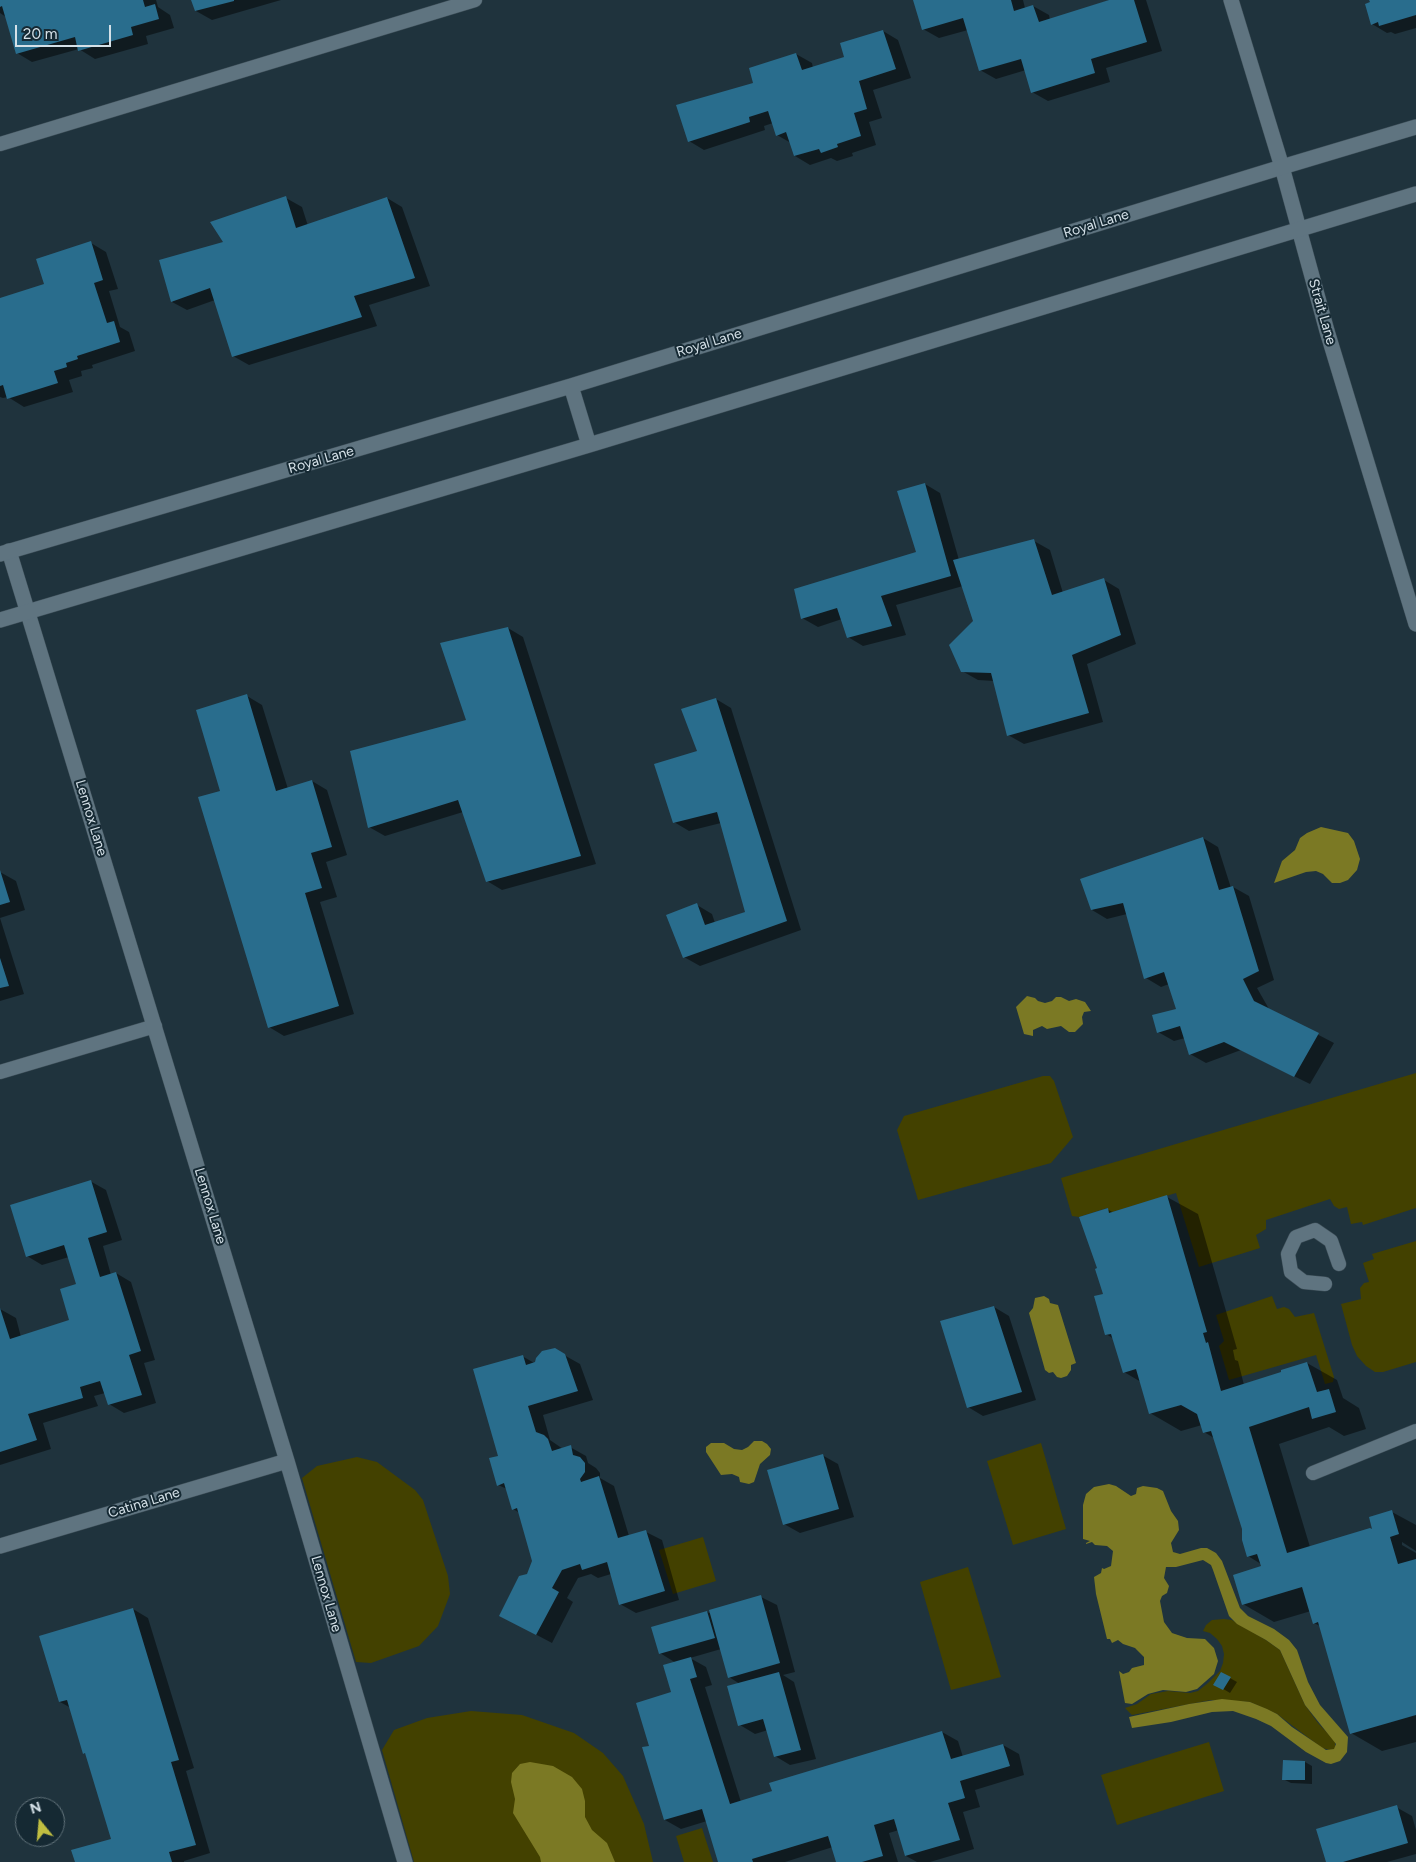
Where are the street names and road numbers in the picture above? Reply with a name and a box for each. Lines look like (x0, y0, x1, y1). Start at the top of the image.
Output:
street label: Royal Lane (1061, 206, 1131, 242)
street label: Strait Lane (1305, 277, 1339, 347)
street label: Royal Lane (674, 325, 744, 361)
street label: Royal Lane (286, 443, 356, 477)
street label: Lennox Lane (71, 778, 111, 858)
street label: Lennox Lane (190, 1166, 230, 1246)
street label: Catina Lane (106, 1484, 182, 1522)
street label: Lennox Lane (307, 1554, 345, 1634)

